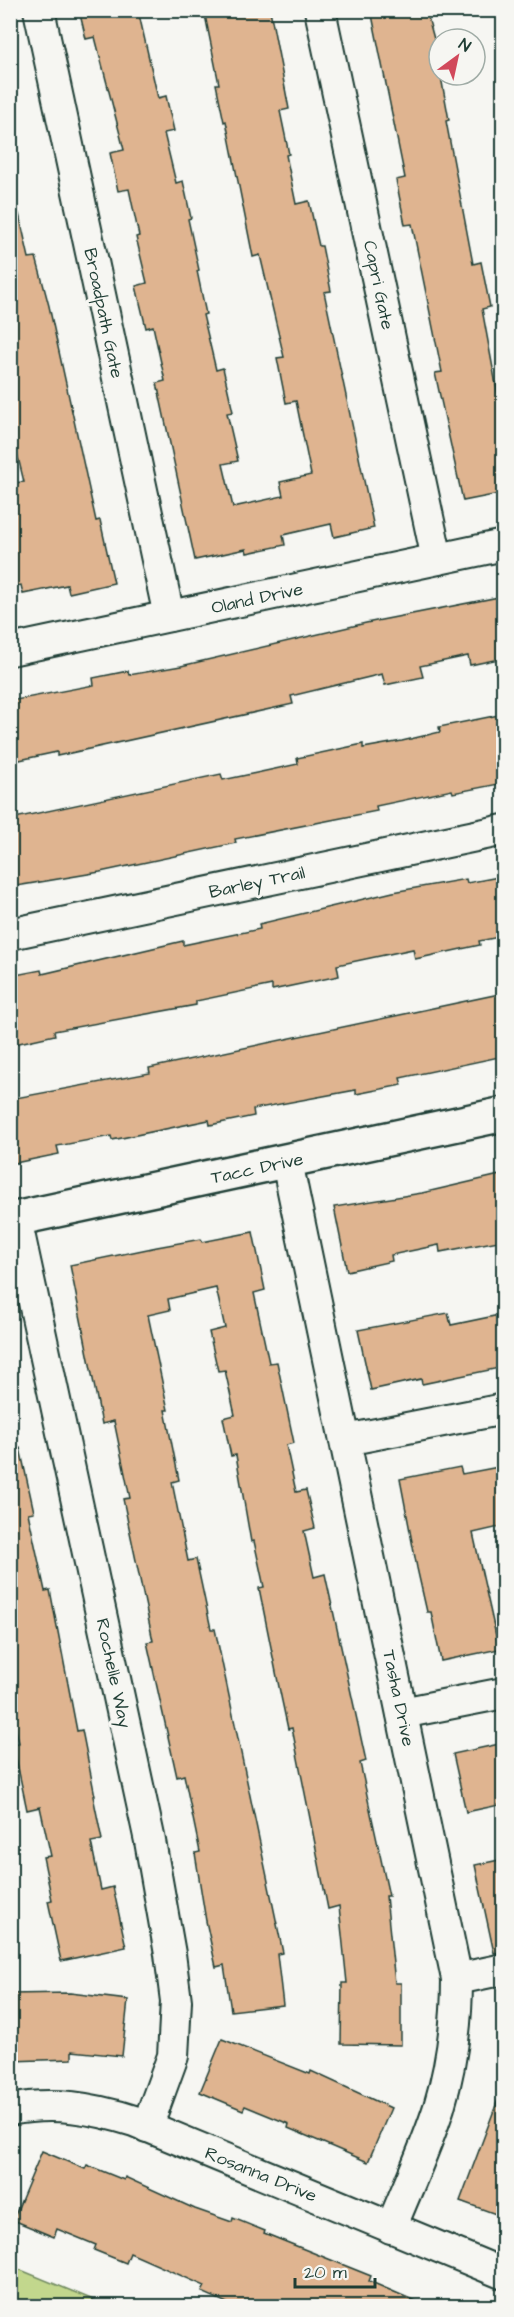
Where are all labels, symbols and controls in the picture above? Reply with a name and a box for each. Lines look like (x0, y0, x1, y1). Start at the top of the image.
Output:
north arrow (427, 27, 487, 87)
text: N (454, 33, 475, 57)
street label: Capri Gate (357, 238, 400, 332)
street label: Broadpath Gate (78, 246, 130, 381)
street label: Oland Drive (209, 577, 305, 620)
street label: Barley Trail (207, 860, 308, 906)
street label: Tacc Drive (209, 1146, 306, 1190)
street label: Rochelle Way (89, 1616, 137, 1731)
street label: Tasha Drive (376, 1648, 421, 1749)
street label: Rosanna Drive (201, 2141, 321, 2208)
scale bar (295, 2251, 374, 2289)
text: 20 m (304, 2260, 347, 2285)

